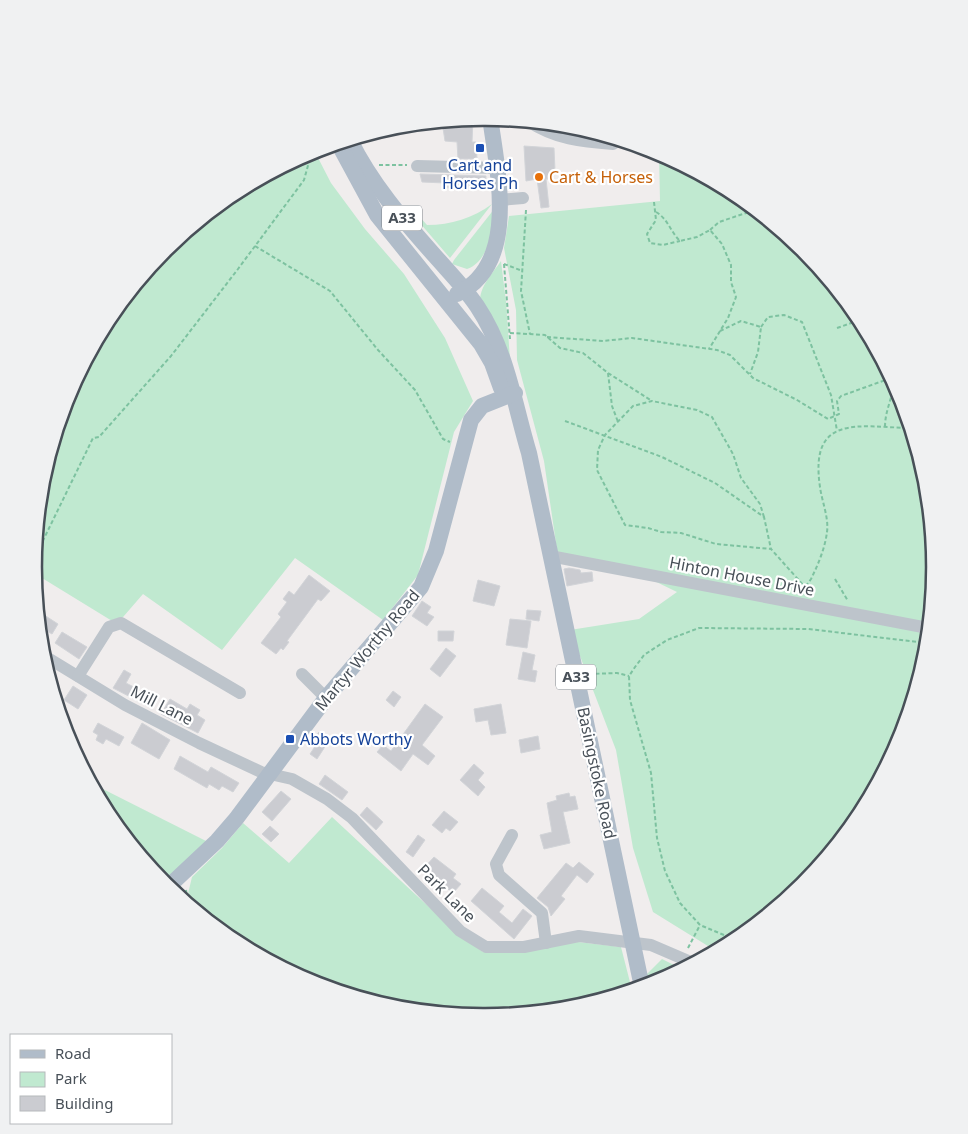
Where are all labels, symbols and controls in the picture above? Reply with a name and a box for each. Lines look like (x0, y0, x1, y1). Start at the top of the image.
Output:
marker: Cart and Horses Ph (474, 142, 486, 154)
place label: Cart and Horses Ph (442, 154, 518, 194)
place label: Cart & Horses (549, 166, 653, 188)
marker: Cart & Horses (533, 171, 545, 183)
road number: A33 (382, 206, 422, 230)
street label: Hinton House Drive (668, 551, 816, 601)
street label: Martyr Worthy Road (310, 585, 424, 715)
road number: A33 (556, 664, 596, 690)
street label: Mill Lane (127, 680, 197, 730)
street label: Basingstoke Road (572, 705, 622, 841)
place label: Abbots Worthy (300, 728, 413, 750)
marker: Abbots Worthy (284, 733, 296, 745)
street label: Park Lane (413, 859, 481, 927)
legend (10, 1034, 172, 1124)
text: Road (55, 1043, 91, 1063)
text: Park (55, 1068, 87, 1088)
text: Building (55, 1093, 113, 1113)

